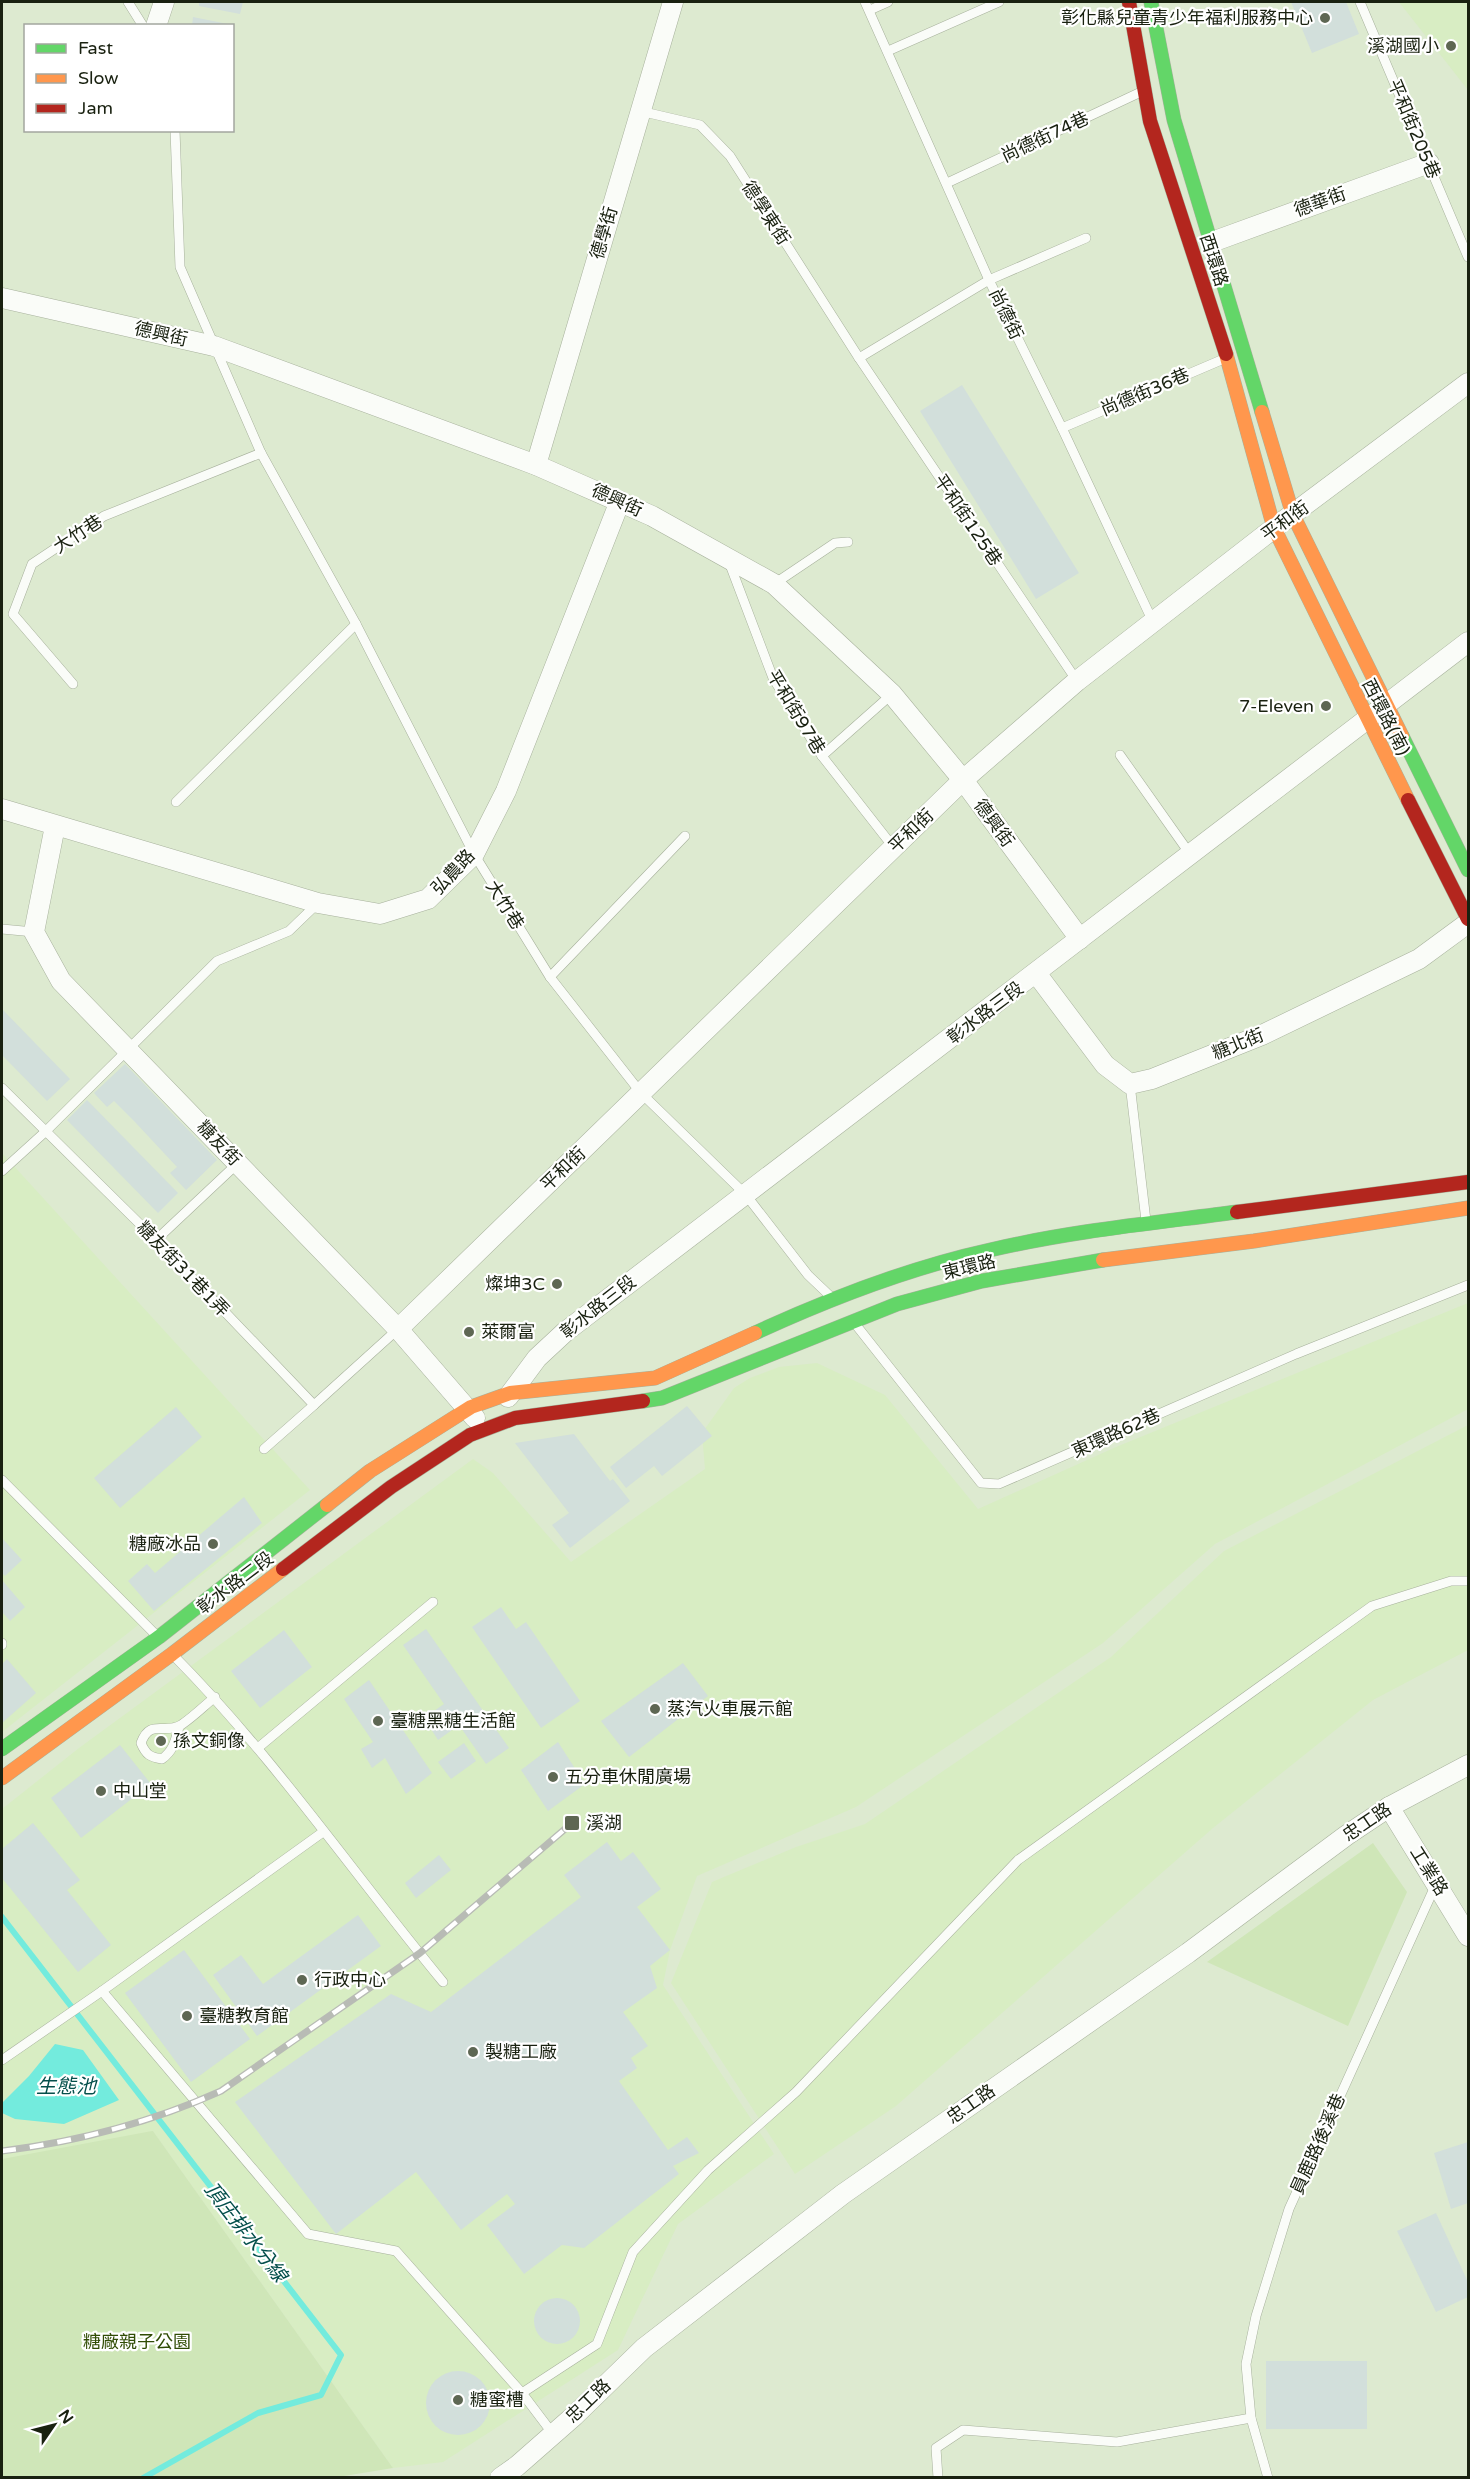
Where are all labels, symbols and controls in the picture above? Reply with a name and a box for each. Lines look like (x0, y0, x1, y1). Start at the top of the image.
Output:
place label: 彰化縣兒童青少年福利服務中心 (1061, 7, 1313, 29)
marker: 彰化縣兒童青少年福利服務中心 (1318, 11, 1332, 25)
legend (24, 24, 234, 132)
place label: 溪湖國小 (1367, 35, 1439, 57)
text: Fast (78, 37, 113, 59)
marker: 溪湖國小 (1444, 39, 1458, 53)
text: Slow (78, 67, 119, 89)
street label: 平和街205巷 (1383, 76, 1445, 182)
text: Jam (78, 97, 113, 119)
street label: 尚德街74巷 (997, 107, 1093, 167)
street label: 德學東街 (737, 177, 795, 249)
street label: 德華街 (1291, 182, 1349, 222)
street label: 德學街 (586, 204, 622, 262)
street label: 西環路 (1195, 231, 1233, 289)
street label: 尚德街 (984, 285, 1028, 343)
street label: 德興街 (132, 317, 190, 351)
street label: 尚德街36巷 (1097, 363, 1193, 421)
street label: 平和街125巷 (929, 470, 1007, 570)
street label: 德興街 (588, 479, 646, 521)
street label: 平和街 (1257, 496, 1313, 546)
street label: 大竹巷 (49, 510, 107, 558)
street label: 平和街97巷 (762, 666, 830, 758)
street label: 西環路(南) (1357, 675, 1415, 759)
place label: 7-Eleven (1239, 695, 1314, 717)
marker: 7-Eleven (1319, 699, 1333, 713)
street label: 德興街 (969, 795, 1019, 851)
street label: 平和街 (884, 804, 938, 858)
street label: 弘農路 (427, 845, 479, 899)
street label: 大竹巷 (481, 876, 529, 934)
street label: 彰水路三段 (942, 977, 1028, 1049)
street label: 糖北街 (1209, 1024, 1267, 1064)
street label: 糖友街 (192, 1116, 246, 1170)
street label: 平和街 (536, 1142, 590, 1196)
street label: 糖友街31巷1弄 (132, 1217, 234, 1321)
street label: 東環路 (940, 1250, 998, 1284)
street label: 彰水路三段 (556, 1271, 640, 1343)
place label: 燦坤3C (485, 1273, 545, 1295)
marker: 燦坤3C (550, 1277, 564, 1291)
place label: 萊爾富 (481, 1321, 535, 1343)
marker: 萊爾富 (462, 1325, 476, 1339)
street label: 東環路62巷 (1068, 1404, 1164, 1462)
place label: 糖廠冰品 (129, 1533, 201, 1555)
marker: 糖廠冰品 (206, 1537, 220, 1551)
street label: 彰水路二段 (192, 1547, 278, 1619)
place label: 蒸汽火車展示館 (667, 1698, 793, 1720)
marker: 蒸汽火車展示館 (648, 1702, 662, 1716)
place label: 臺糖黑糖生活館 (390, 1710, 516, 1732)
marker: 臺糖黑糖生活館 (371, 1714, 385, 1728)
place label: 孫文銅像 (173, 1730, 245, 1752)
marker: 孫文銅像 (154, 1734, 168, 1748)
place label: 五分車休閒廣場 (565, 1766, 691, 1788)
marker: 五分車休閒廣場 (546, 1770, 560, 1784)
place label: 中山堂 (113, 1780, 167, 1802)
marker: 中山堂 (94, 1784, 108, 1798)
street label: 忠工路 (1338, 1798, 1396, 1846)
place label: 溪湖 (586, 1812, 622, 1834)
marker: 溪湖 (563, 1814, 581, 1832)
street label: 工業路 (1405, 1842, 1453, 1900)
place label: 行政中心 (314, 1969, 386, 1991)
marker: 行政中心 (295, 1973, 309, 1987)
place label: 臺糖教育館 (199, 2005, 289, 2027)
marker: 臺糖教育館 (180, 2009, 194, 2023)
place label: 製糖工廠 (485, 2041, 557, 2063)
marker: 製糖工廠 (466, 2045, 480, 2059)
water label: 生態池 (36, 2075, 98, 2099)
street label: 忠工路 (943, 2080, 999, 2128)
street label: 員鹿路後溪巷 (1286, 2090, 1350, 2198)
water label: 頂庄排水分線 (199, 2178, 293, 2289)
park label: 糖廠親子公園 (83, 2331, 191, 2353)
street label: 忠工路 (561, 2374, 615, 2428)
place label: 糖蜜槽 (470, 2389, 524, 2411)
marker: 糖蜜槽 (451, 2393, 465, 2407)
north arrow (24, 2395, 84, 2455)
text: N (54, 2406, 77, 2428)

